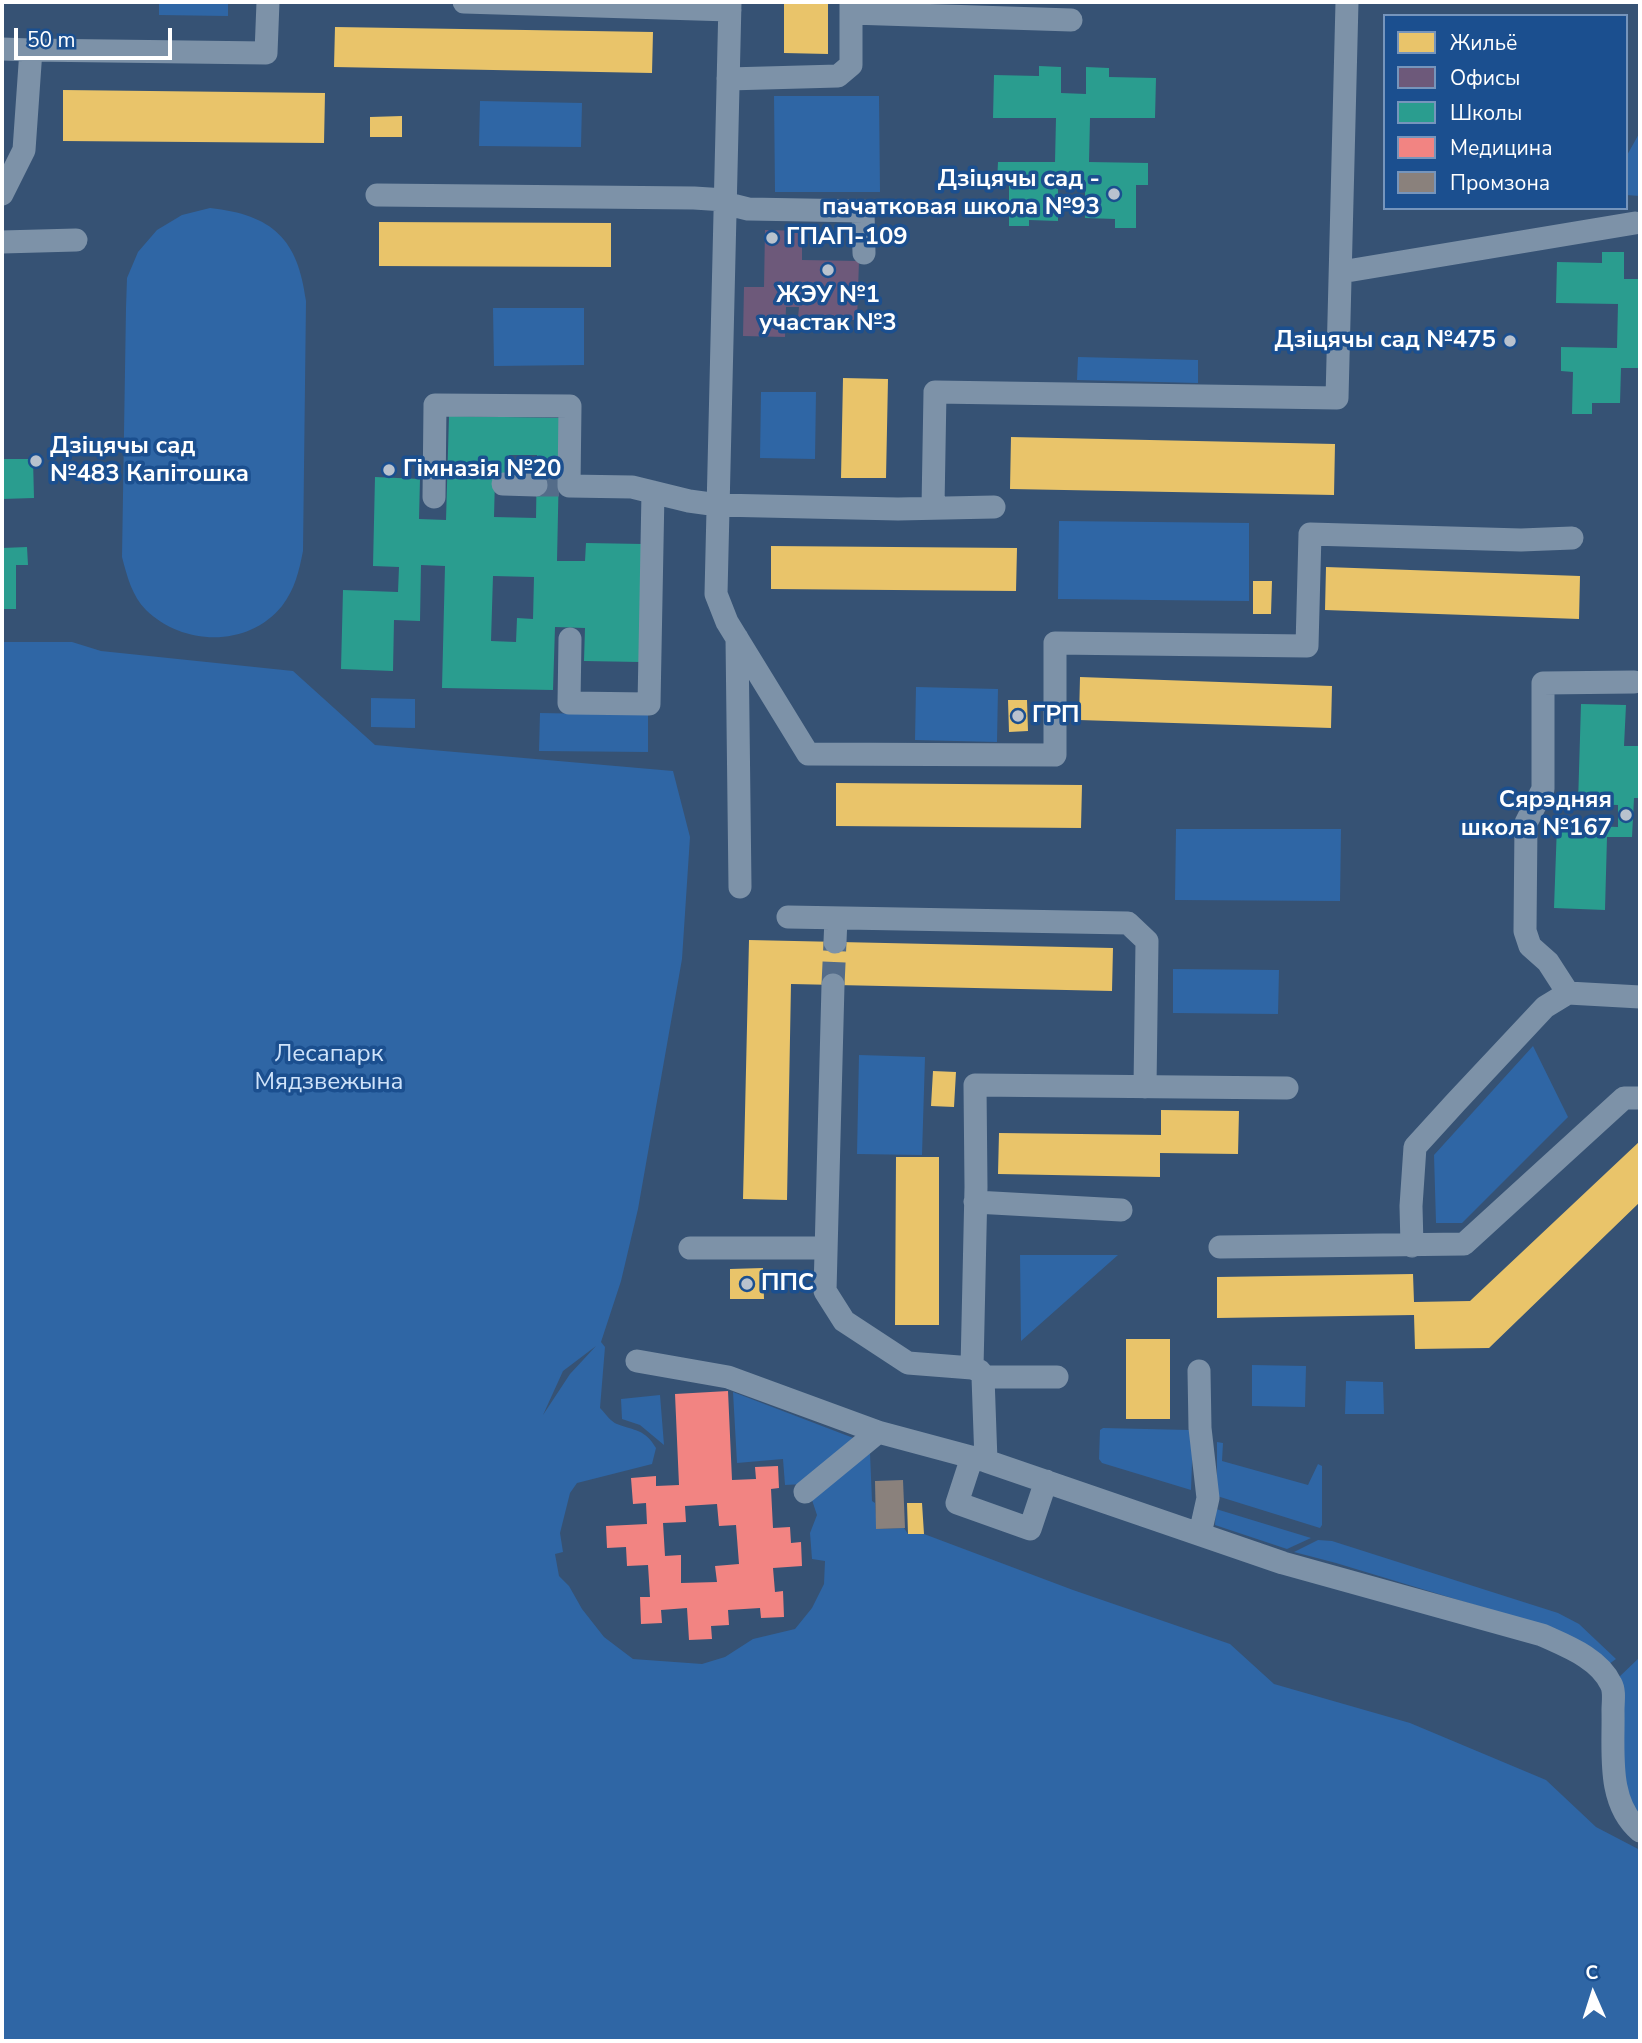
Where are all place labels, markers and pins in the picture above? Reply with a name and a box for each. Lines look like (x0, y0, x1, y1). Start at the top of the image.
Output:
place label: Дзіцячы сад - пачатковая школа №93 (822, 166, 1100, 222)
marker: Дзіцячы сад - пачатковая школа №93 (1106, 186, 1122, 202)
place label: ГПАП-109 (786, 224, 908, 252)
marker: ГПАП-109 (764, 230, 780, 246)
marker: ЖЭУ №1 участак №3 (820, 262, 836, 278)
place label: ЖЭУ №1 участак №3 (759, 282, 897, 338)
place label: Дзіцячы сад №475 (1275, 327, 1496, 355)
marker: Дзіцячы сад №475 (1502, 333, 1518, 349)
place label: Дзіцячы сад №483 Капітошка (50, 433, 249, 489)
marker: Дзіцячы сад №483 Капітошка (28, 453, 44, 469)
place label: Гімназія №20 (403, 456, 561, 484)
marker: Гімназія №20 (381, 462, 397, 478)
place label: ГРП (1032, 702, 1079, 730)
marker: ГРП (1010, 708, 1026, 724)
place label: Сярэдняя школа №167 (1461, 787, 1612, 843)
marker: Сярэдняя школа №167 (1618, 807, 1634, 823)
place label: ППС (761, 1270, 814, 1298)
marker: ППС (739, 1276, 755, 1292)

